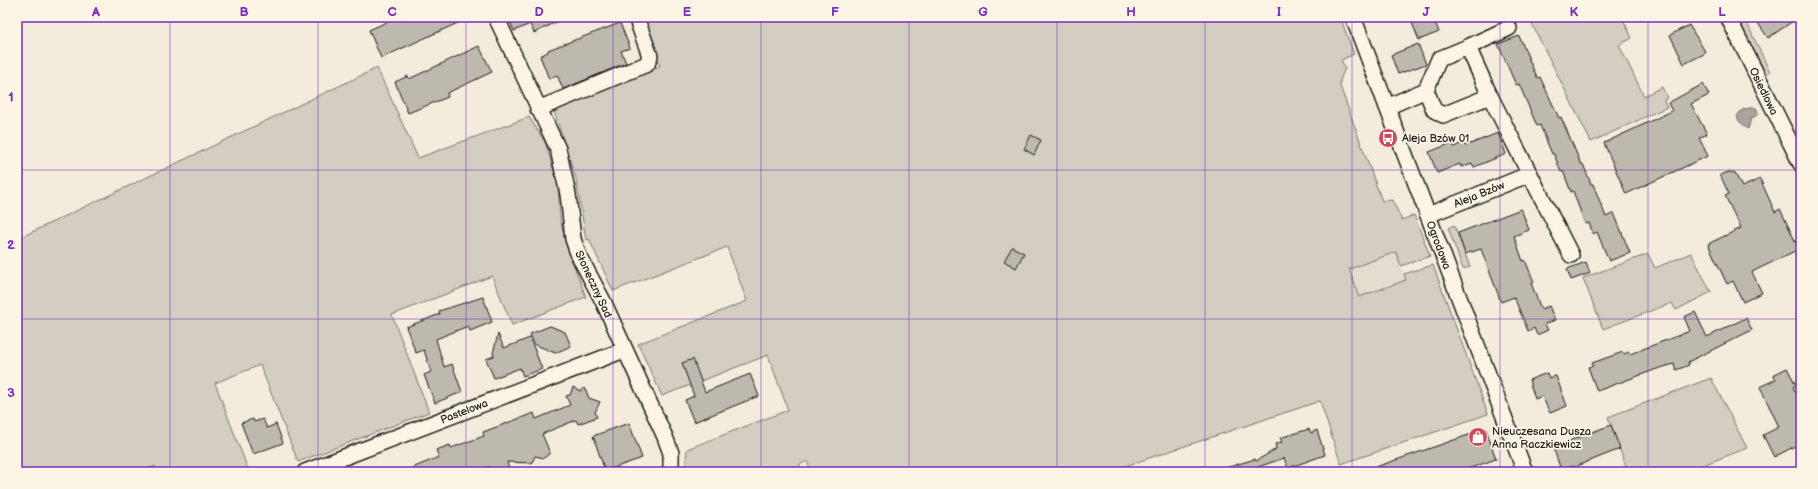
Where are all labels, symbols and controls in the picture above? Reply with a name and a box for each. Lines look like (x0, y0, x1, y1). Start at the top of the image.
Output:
text: A (91, 4, 100, 20)
text: B (239, 4, 249, 20)
text: C (387, 4, 397, 20)
text: D (534, 4, 544, 20)
text: E (683, 4, 692, 20)
text: F (831, 4, 839, 20)
text: G (978, 4, 988, 20)
text: H (1126, 4, 1136, 20)
text: I (1277, 4, 1281, 20)
text: J (1422, 4, 1430, 20)
text: K (1570, 4, 1579, 20)
text: L (1718, 4, 1726, 20)
street label: Osiedlowa (1746, 65, 1781, 117)
text: 1 (8, 89, 14, 105)
bus stop icon: Aleja Bzów 01 (1377, 127, 1399, 149)
place label: Aleja Bzów 01 (1402, 132, 1469, 145)
street label: Aleja Bzów (1452, 178, 1507, 211)
street label: Ogrodowa (1423, 219, 1454, 271)
text: 2 (7, 237, 15, 253)
street label: Słoneczny Sad (572, 249, 615, 320)
text: 3 (7, 385, 15, 401)
street label: Pastelowa (439, 396, 490, 426)
place label: Nieuczesana Dusza Anna Raczkiewicz (1492, 425, 1591, 451)
shop icon: Nieuczesana Dusza Anna Raczkiewicz (1467, 426, 1489, 448)

